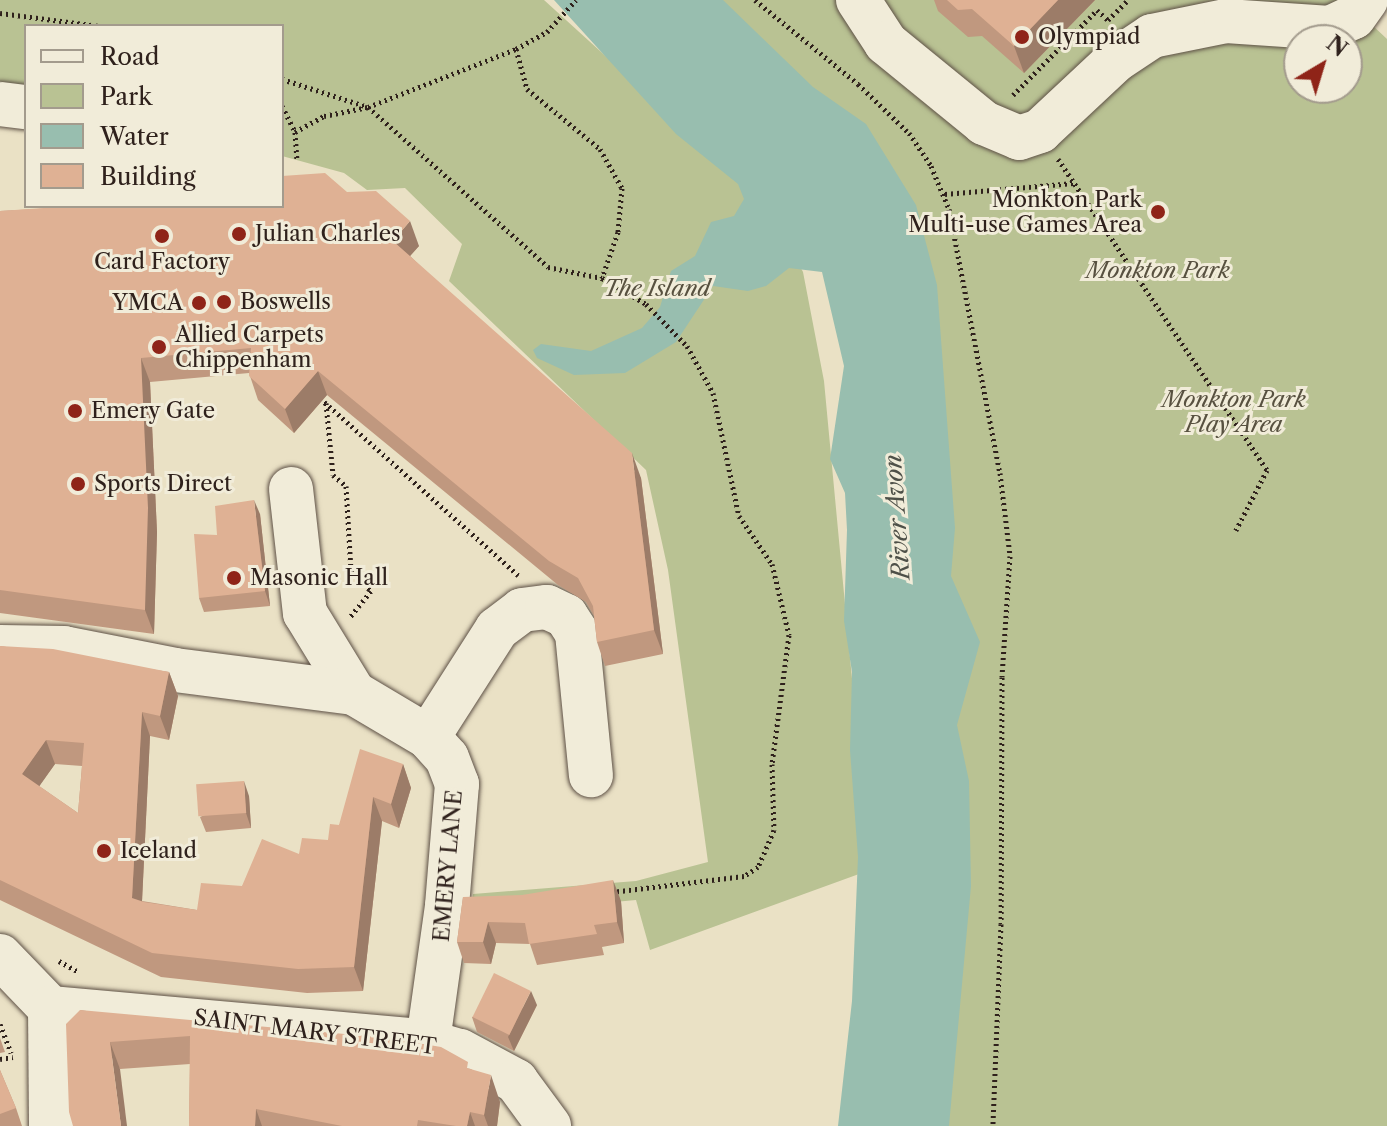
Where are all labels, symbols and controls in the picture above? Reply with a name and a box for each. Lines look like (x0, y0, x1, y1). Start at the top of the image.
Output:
legend (24, 24, 284, 208)
place label: Olympiad (1038, 24, 1140, 50)
north arrow (1283, 24, 1363, 104)
marker: Olympiad (1013, 28, 1031, 46)
text: N (1321, 30, 1353, 63)
text: Road (100, 42, 159, 71)
text: Park (100, 82, 152, 111)
text: Water (100, 122, 169, 151)
text: Building (100, 162, 196, 191)
place label: Monkton Park Multi-use Games Area (907, 186, 1142, 238)
marker: Monkton Park Multi-use Games Area (1149, 203, 1167, 221)
place label: Julian Charles (255, 221, 401, 247)
marker: Julian Charles (230, 225, 248, 243)
marker: Card Factory (153, 227, 171, 245)
place label: Card Factory (94, 249, 230, 275)
park label: Monkton Park (1086, 258, 1230, 284)
park label: The Island (604, 276, 710, 302)
place label: Boswells (240, 289, 331, 315)
place label: YMCA (112, 290, 183, 316)
marker: Boswells (215, 293, 233, 311)
marker: YMCA (190, 294, 208, 312)
place label: Allied Carpets Chippenham (175, 321, 324, 372)
marker: Allied Carpets Chippenham (150, 338, 168, 356)
park label: Monkton Park Play Area (1162, 386, 1306, 438)
place label: Emery Gate (91, 398, 216, 424)
marker: Emery Gate (66, 402, 84, 420)
water label: River Avon (878, 453, 916, 581)
place label: Sports Direct (94, 471, 232, 497)
marker: Sports Direct (69, 475, 87, 493)
place label: Masonic Hall (250, 565, 388, 591)
marker: Masonic Hall (225, 569, 243, 587)
street label: EMERY LANE (428, 789, 468, 943)
place label: Iceland (120, 838, 197, 864)
marker: Iceland (95, 842, 113, 860)
street label: SAINT MARY STREET (192, 1004, 438, 1060)

